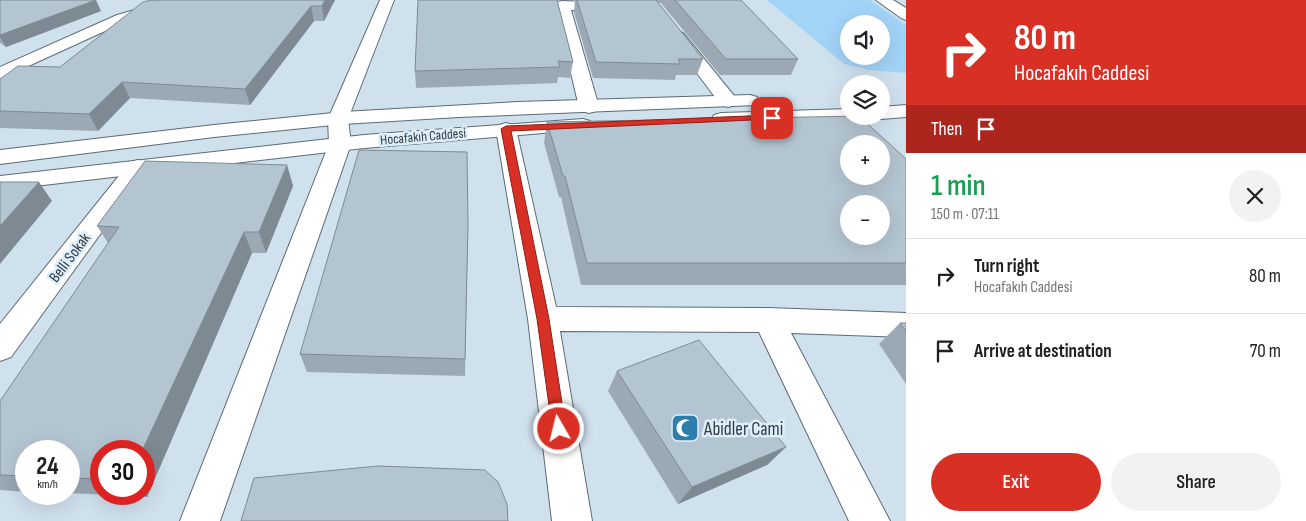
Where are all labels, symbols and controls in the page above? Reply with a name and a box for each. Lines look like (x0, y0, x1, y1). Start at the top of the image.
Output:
map controls (840, 15, 890, 245)
button: sound (840, 15, 890, 65)
text: 80 m (1014, 17, 1076, 60)
icon: right (931, 20, 996, 85)
text: Hocafakıh Caddesi (1014, 60, 1149, 87)
button: layers (840, 75, 890, 125)
pin (751, 97, 793, 139)
icon: arrive (758, 104, 786, 132)
icon: arrive (972, 115, 1000, 143)
text: Then (931, 118, 962, 141)
street label: Hocafakıh Caddesi (379, 124, 467, 149)
button: + (840, 135, 890, 185)
text: 1 min (931, 168, 986, 204)
button: close (1229, 170, 1281, 222)
button: − (840, 195, 890, 245)
text: 150 m · 07:11 (931, 205, 999, 224)
street label: Belli Sokak (45, 229, 95, 286)
text: Turn right (974, 255, 1039, 278)
icon: right (931, 262, 959, 290)
text: 80 m (1249, 265, 1281, 288)
text: Hocafakıh Caddesi (974, 278, 1072, 297)
icon: arrive (931, 337, 959, 365)
text: Arrive at destination (974, 340, 1112, 363)
text: 70 m (1250, 340, 1281, 363)
position arrow (532, 402, 584, 454)
mosque icon: Abidler Cami (670, 413, 700, 443)
place label: Abidler Cami (703, 418, 783, 441)
speed limit sign: 30 (90, 440, 155, 505)
text: 24 (36, 451, 59, 482)
button: Exit (931, 453, 1101, 511)
button: Share (1111, 453, 1281, 511)
text: km/h (37, 477, 58, 492)

